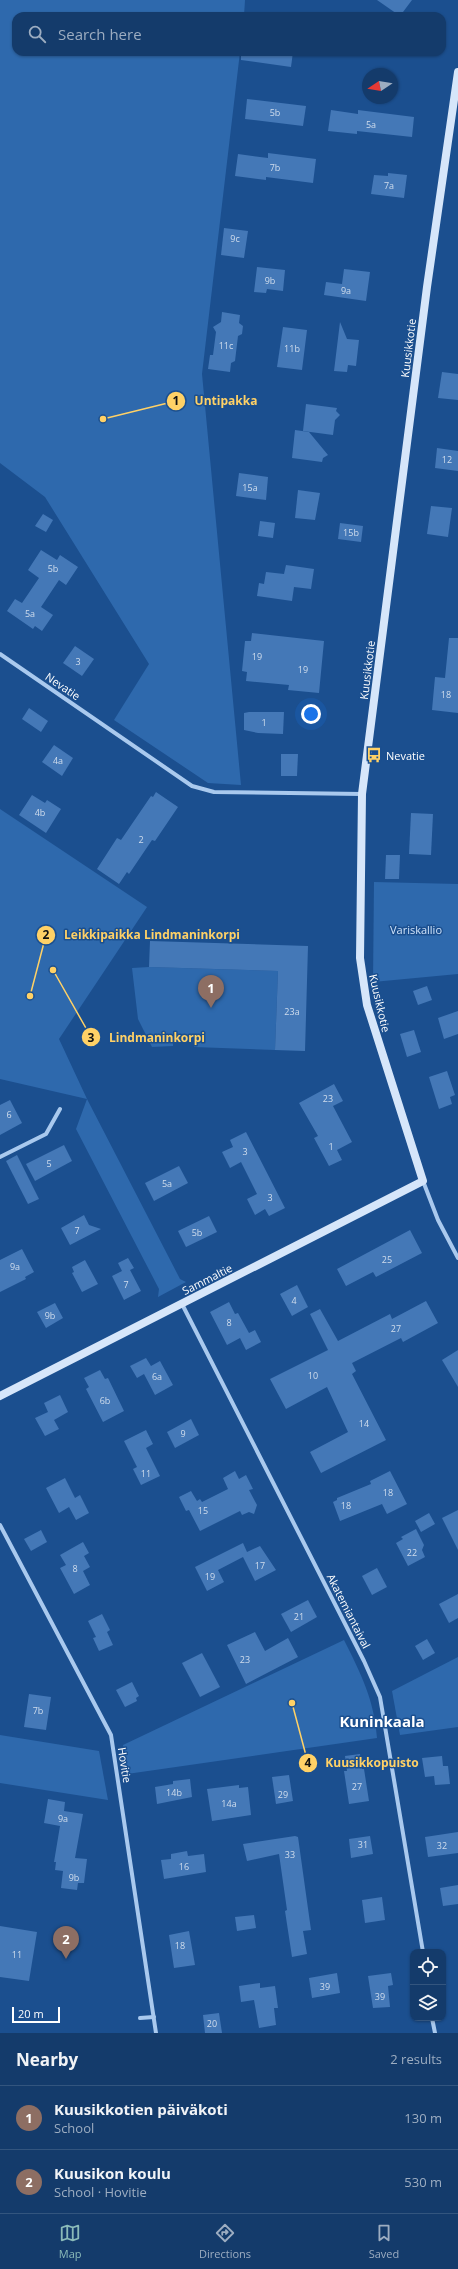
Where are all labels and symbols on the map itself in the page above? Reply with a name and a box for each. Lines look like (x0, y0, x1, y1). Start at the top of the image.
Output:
north arrow (362, 68, 398, 104)
house number: 5b (270, 106, 280, 119)
house number: 5a (366, 118, 376, 131)
house number: 7b (270, 161, 280, 174)
house number: 7a (384, 179, 394, 192)
house number: 9c (230, 232, 240, 245)
house number: 9b (265, 274, 275, 287)
house number: 9a (341, 284, 351, 297)
street label: Kuusikkotie (397, 318, 419, 378)
house number: 11c (219, 339, 234, 352)
house number: 11b (284, 342, 300, 355)
callout: Untipakka (166, 389, 265, 413)
text: 1 (173, 392, 179, 409)
text: Untipakka (195, 392, 257, 409)
house number: 12 (442, 453, 452, 466)
house number: 15a (242, 481, 258, 494)
house number: 15b (343, 526, 359, 539)
house number: 5b (48, 562, 58, 575)
house number: 5a (25, 607, 35, 620)
street label: Kuusikkotie (356, 640, 378, 700)
house number: 19 (252, 650, 262, 663)
house number: 3 (75, 655, 81, 668)
house number: 19 (298, 663, 308, 676)
street label: Nevatie (43, 669, 83, 703)
house number: 18 (441, 688, 451, 701)
your location (301, 704, 321, 724)
house number: 1 (261, 716, 267, 729)
bus stop icon: Nevatie (365, 746, 383, 764)
place label: Nevatie (386, 748, 425, 763)
house number: 4a (53, 754, 63, 767)
house number: 4b (35, 806, 45, 819)
house number: 2 (138, 833, 144, 846)
park label: Variskallio (390, 922, 442, 937)
callout: Leikkipaikka Lindmaninkorpi (36, 923, 248, 947)
text: 2 (43, 926, 50, 943)
text: Leikkipaikka Lindmaninkorpi (64, 926, 240, 943)
street label: Kuusikkotie (366, 972, 394, 1034)
pin: 1 (198, 975, 224, 1008)
house number: 23a (284, 1005, 300, 1018)
callout: Lindmaninkorpi (81, 1025, 213, 1049)
text: 3 (88, 1029, 95, 1046)
text: Lindmaninkorpi (109, 1029, 205, 1046)
house number: 23 (323, 1092, 333, 1105)
house number: 6 (6, 1108, 12, 1121)
house number: 1 (328, 1140, 334, 1153)
house number: 3 (242, 1145, 248, 1158)
house number: 5 (46, 1157, 52, 1170)
house number: 5a (162, 1177, 172, 1190)
house number: 3 (267, 1191, 273, 1204)
house number: 7 (74, 1224, 80, 1237)
house number: 5b (192, 1226, 202, 1239)
house number: 25 (382, 1253, 392, 1266)
house number: 9a (10, 1260, 20, 1273)
street label: Sammaltie (179, 1260, 235, 1298)
house number: 7 (123, 1278, 129, 1291)
house number: 4 (291, 1294, 297, 1307)
house number: 9b (45, 1309, 55, 1322)
house number: 8 (226, 1316, 232, 1329)
house number: 27 (391, 1322, 401, 1335)
house number: 10 (308, 1369, 318, 1382)
house number: 6a (152, 1370, 162, 1383)
house number: 6b (100, 1394, 110, 1407)
house number: 14 (359, 1417, 369, 1430)
house number: 9 (180, 1427, 186, 1440)
house number: 11 (141, 1467, 151, 1480)
house number: 18 (383, 1486, 393, 1499)
house number: 18 (341, 1499, 351, 1512)
house number: 15 (198, 1504, 208, 1517)
house number: 22 (407, 1546, 417, 1559)
house number: 17 (255, 1559, 265, 1572)
house number: 8 (72, 1562, 78, 1575)
house number: 19 (205, 1570, 215, 1583)
street label: Akatemiantaival (324, 1571, 374, 1651)
house number: 21 (294, 1610, 304, 1623)
house number: 23 (240, 1653, 250, 1666)
house number: 7b (33, 1704, 43, 1717)
district label: Kuninkaala (339, 1711, 425, 1731)
street label: Hovitie (115, 1746, 135, 1784)
callout: Kuusikkopuisto (298, 1751, 427, 1775)
text: 4 (305, 1754, 312, 1771)
text: Kuusikkopuisto (325, 1754, 419, 1771)
house number: 27 (352, 1780, 362, 1793)
house number: 14b (166, 1786, 182, 1799)
house number: 29 (278, 1788, 288, 1801)
house number: 14a (221, 1797, 237, 1810)
house number: 9a (58, 1812, 68, 1825)
house number: 31 (358, 1838, 368, 1851)
house number: 32 (437, 1839, 447, 1852)
house number: 33 (285, 1848, 295, 1861)
house number: 16 (179, 1860, 189, 1873)
house number: 9b (69, 1871, 79, 1884)
pin: 2 (53, 1926, 79, 1959)
house number: 18 (175, 1939, 185, 1952)
house number: 11 (12, 1948, 22, 1961)
house number: 39 (320, 1980, 330, 1993)
house number: 39 (375, 1990, 385, 2003)
scale bar (12, 2005, 60, 2024)
house number: 20 (207, 2017, 217, 2030)

